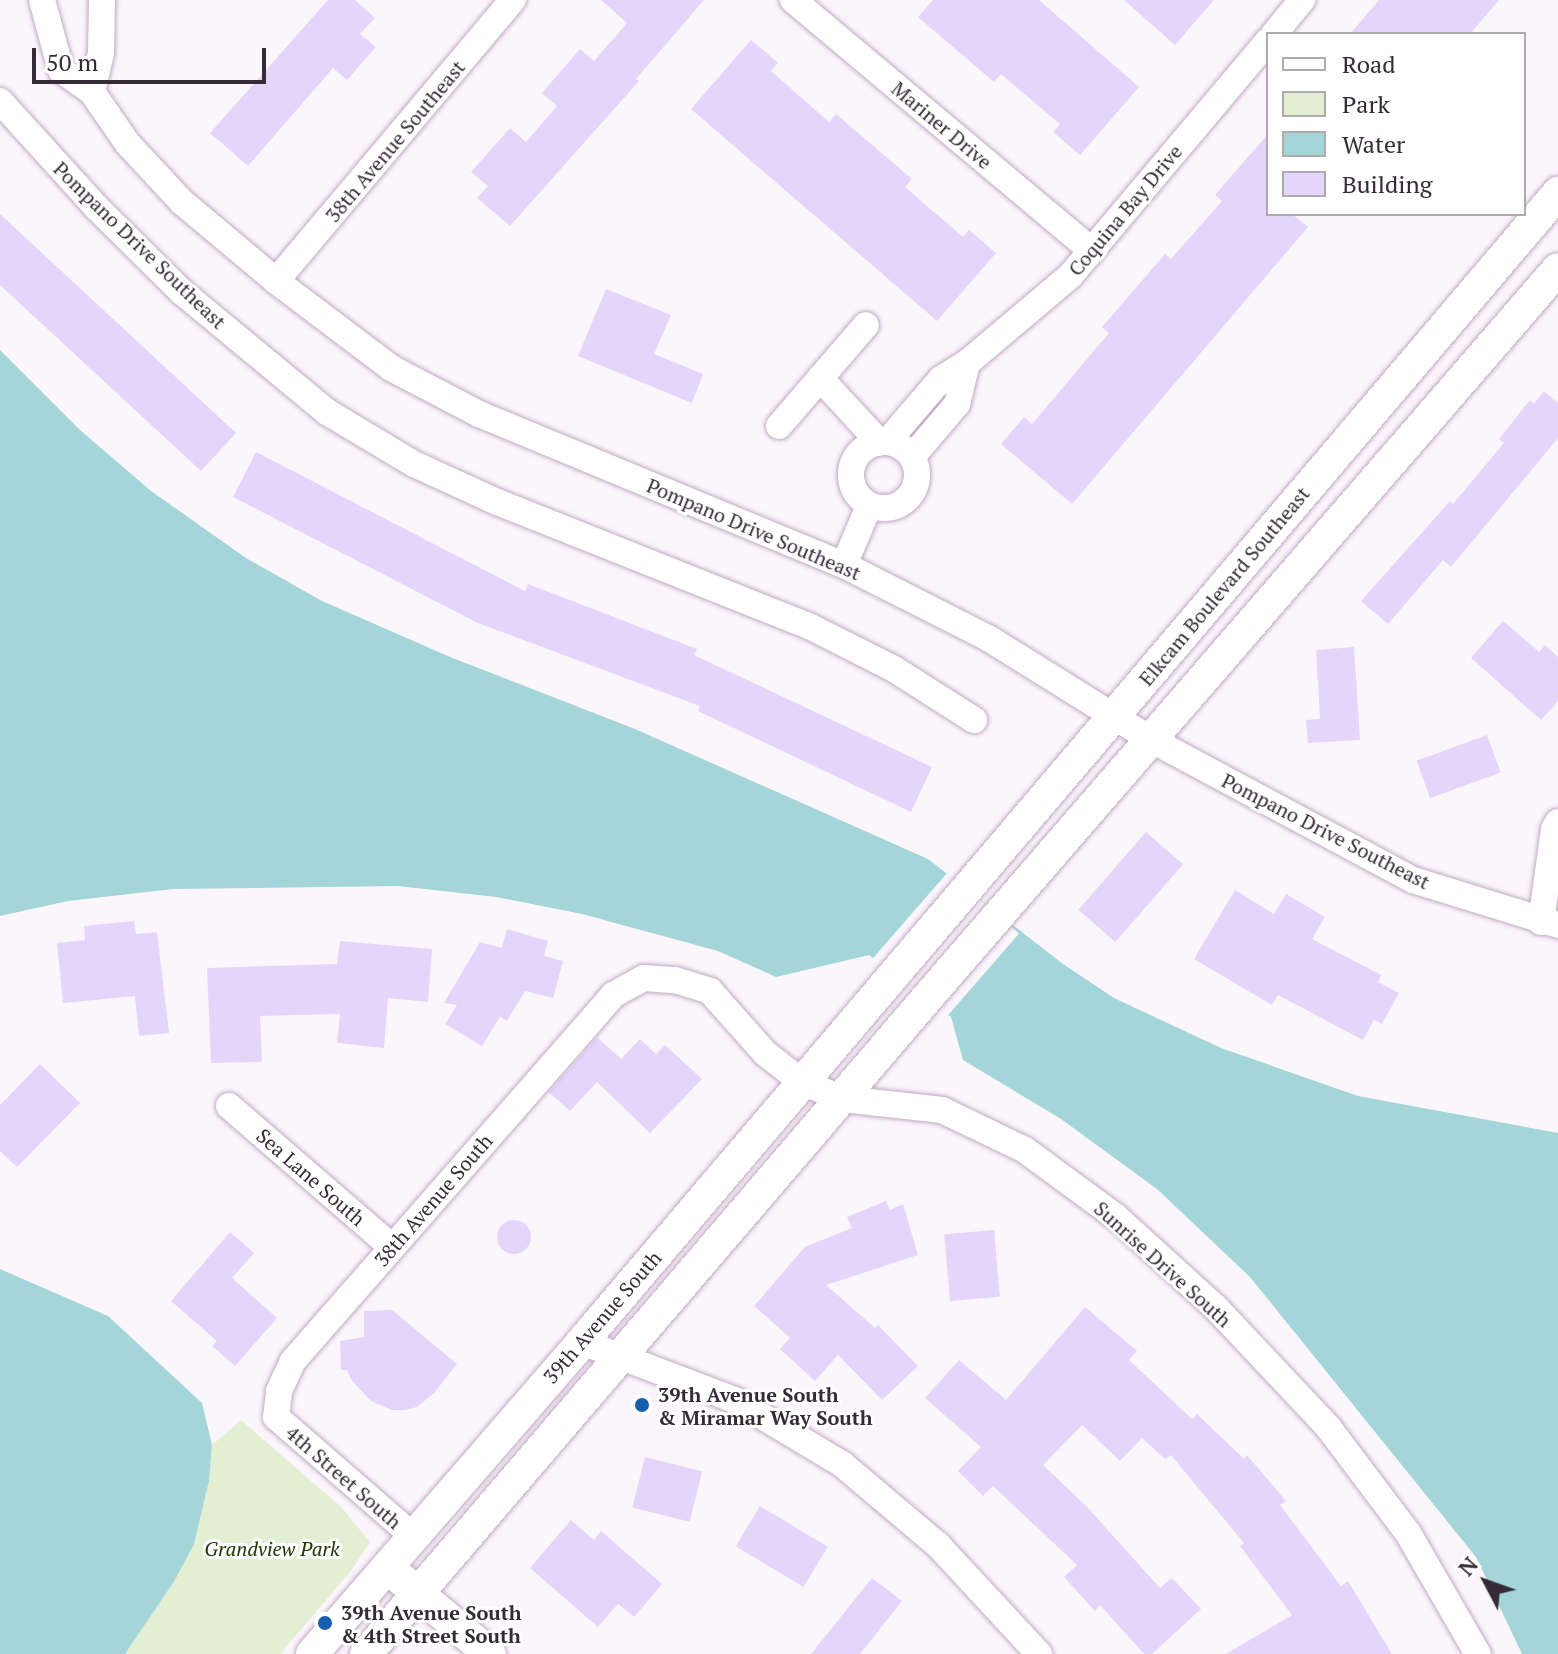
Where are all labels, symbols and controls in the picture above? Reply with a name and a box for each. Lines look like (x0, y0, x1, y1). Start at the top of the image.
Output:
scale bar (36, 32, 270, 82)
legend (1266, 32, 1526, 216)
text: 50 m (46, 46, 98, 78)
text: Road (1342, 48, 1396, 80)
street label: 38th Avenue Southeast (320, 55, 470, 227)
street label: Mariner Drive (887, 76, 997, 174)
text: Park (1342, 88, 1390, 120)
text: Water (1342, 128, 1405, 160)
street label: Coquina Bay Drive (1063, 140, 1187, 280)
street label: Pompano Drive Southeast (49, 156, 231, 334)
text: Building (1342, 168, 1432, 200)
street label: Pompano Drive Southeast (643, 473, 865, 585)
street label: Elkcam Boulevard Southeast (1134, 482, 1314, 690)
street label: Pompano Drive Southeast (1218, 768, 1434, 894)
street label: Sea Lane South (252, 1123, 370, 1231)
street label: 38th Avenue South (369, 1129, 497, 1271)
street label: Sunrise Drive South (1089, 1196, 1237, 1332)
street label: 39th Avenue South (538, 1246, 666, 1388)
place label: 39th Avenue South & Miramar Way South (658, 1382, 873, 1429)
marker: 39th Avenue South & Miramar Way South (633, 1396, 651, 1414)
street label: 4th Street South (281, 1420, 407, 1534)
park label: Grandview Park (204, 1536, 340, 1560)
north arrow (1446, 1542, 1526, 1622)
text: N (1451, 1550, 1484, 1582)
place label: 39th Avenue South & 4th Street South (341, 1600, 522, 1647)
marker: 39th Avenue South & 4th Street South (316, 1614, 334, 1632)

